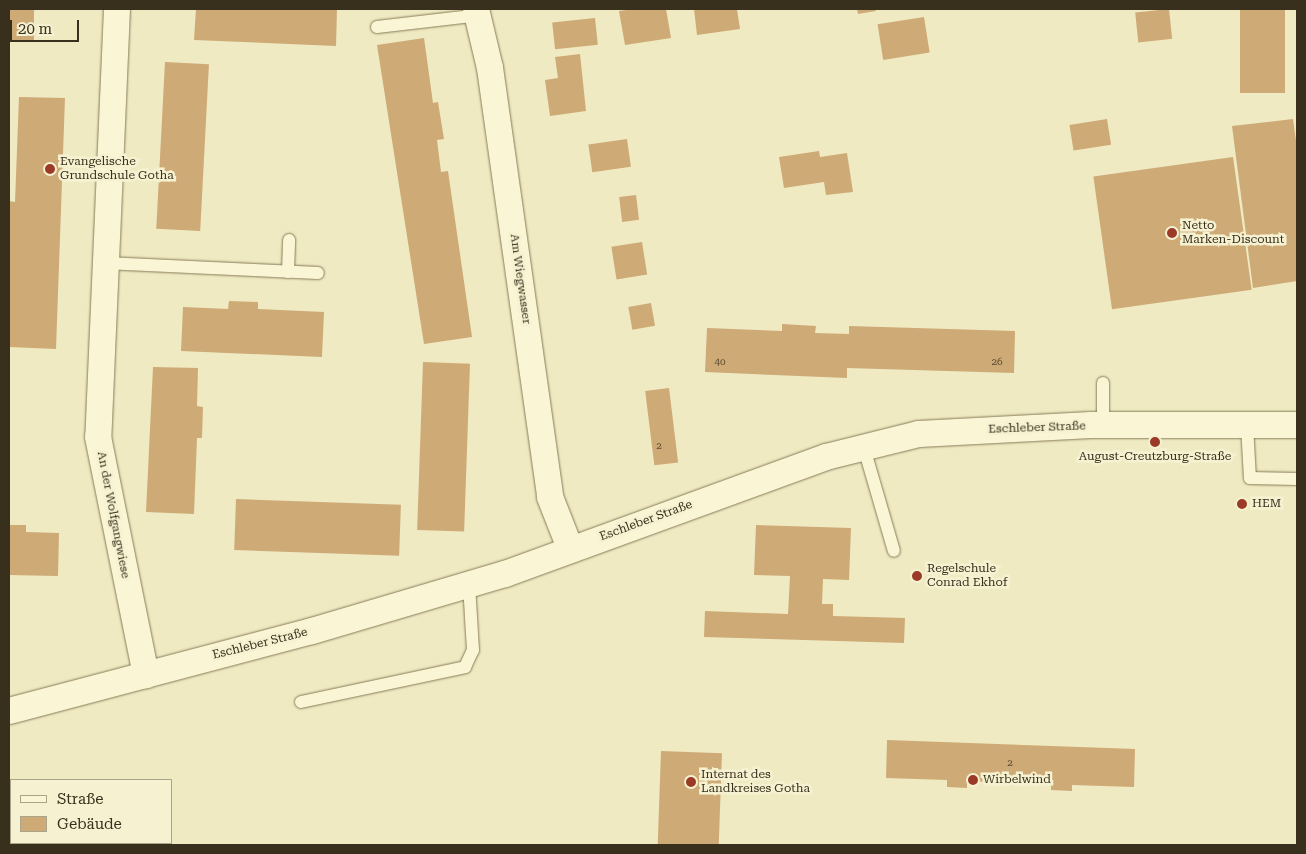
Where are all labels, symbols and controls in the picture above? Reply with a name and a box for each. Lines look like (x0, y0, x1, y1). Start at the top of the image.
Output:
scale bar (12, 10, 81, 42)
text: 20 m (18, 20, 52, 38)
place label: Evangelische Grundschule Gotha (60, 155, 174, 183)
marker: Evangelische Grundschule Gotha (44, 163, 56, 175)
place label: Netto Marken-Discount (1182, 219, 1284, 247)
marker: Netto Marken-Discount (1166, 227, 1178, 239)
street label: Am Wiegwasser (507, 233, 533, 325)
house number: 40 (714, 356, 726, 368)
house number: 26 (991, 356, 1003, 368)
street label: Eschleber Straße (988, 419, 1086, 437)
marker: August-Creutzburg-Straße (1149, 436, 1161, 448)
house number: 2 (656, 440, 662, 452)
street label: An der Wolfgangwiese (94, 450, 132, 580)
place label: August-Creutzburg-Straße (1079, 450, 1231, 464)
place label: HEM (1252, 497, 1281, 511)
street label: Eschleber Straße (598, 498, 694, 544)
marker: HEM (1236, 498, 1248, 510)
place label: Regelschule Conrad Ekhof (927, 562, 1007, 590)
marker: Regelschule Conrad Ekhof (911, 570, 923, 582)
street label: Eschleber Straße (211, 625, 309, 663)
house number: 2 (1007, 757, 1013, 769)
place label: Internat des Landkreises Gotha (701, 768, 810, 796)
place label: Wirbelwind (983, 773, 1051, 787)
marker: Wirbelwind (967, 774, 979, 786)
marker: Internat des Landkreises Gotha (685, 776, 697, 788)
legend (10, 779, 172, 844)
text: Straße (57, 790, 104, 808)
text: Gebäude (57, 815, 122, 833)

